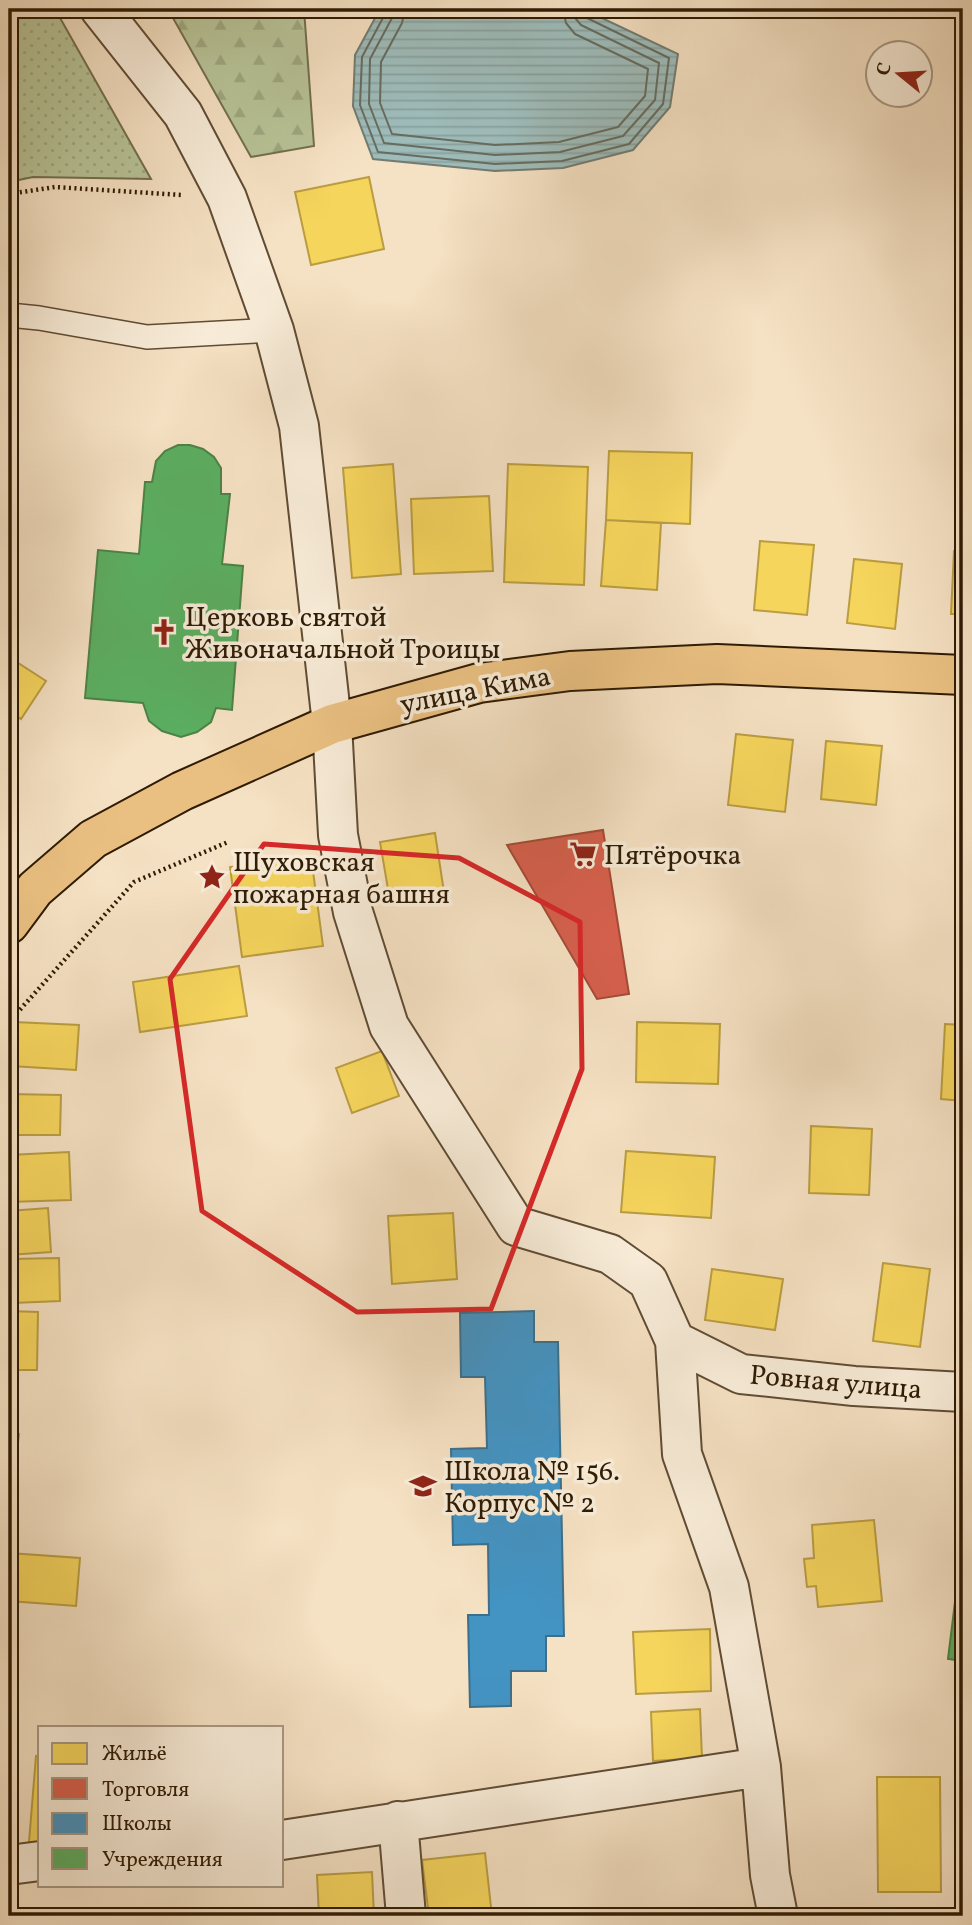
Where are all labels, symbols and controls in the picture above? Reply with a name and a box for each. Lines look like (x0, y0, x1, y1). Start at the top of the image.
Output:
north arrow (864, 38, 934, 108)
text: С (870, 60, 899, 79)
place label: Церковь святой Живоначальной Троицы (185, 599, 500, 670)
church icon: Церковь святой Живоначальной Троицы (149, 617, 179, 647)
street label: улица Кима (397, 658, 554, 725)
place label: Пятёрочка (604, 837, 741, 876)
supermarket icon: Пятёрочка (568, 839, 598, 869)
place label: Шуховская пожарная башня (233, 844, 450, 915)
place icon: Шуховская пожарная башня (197, 862, 227, 892)
street label: Ровная улица (748, 1357, 924, 1410)
place label: Школа № 156. Корпус № 2 (444, 1453, 620, 1524)
school or university icon: Школа № 156. Корпус № 2 (408, 1471, 438, 1501)
legend (38, 1726, 284, 1886)
text: Жильё (102, 1740, 167, 1769)
text: Торговля (102, 1776, 189, 1805)
text: Школы (102, 1810, 172, 1839)
text: Учреждения (102, 1846, 223, 1875)

